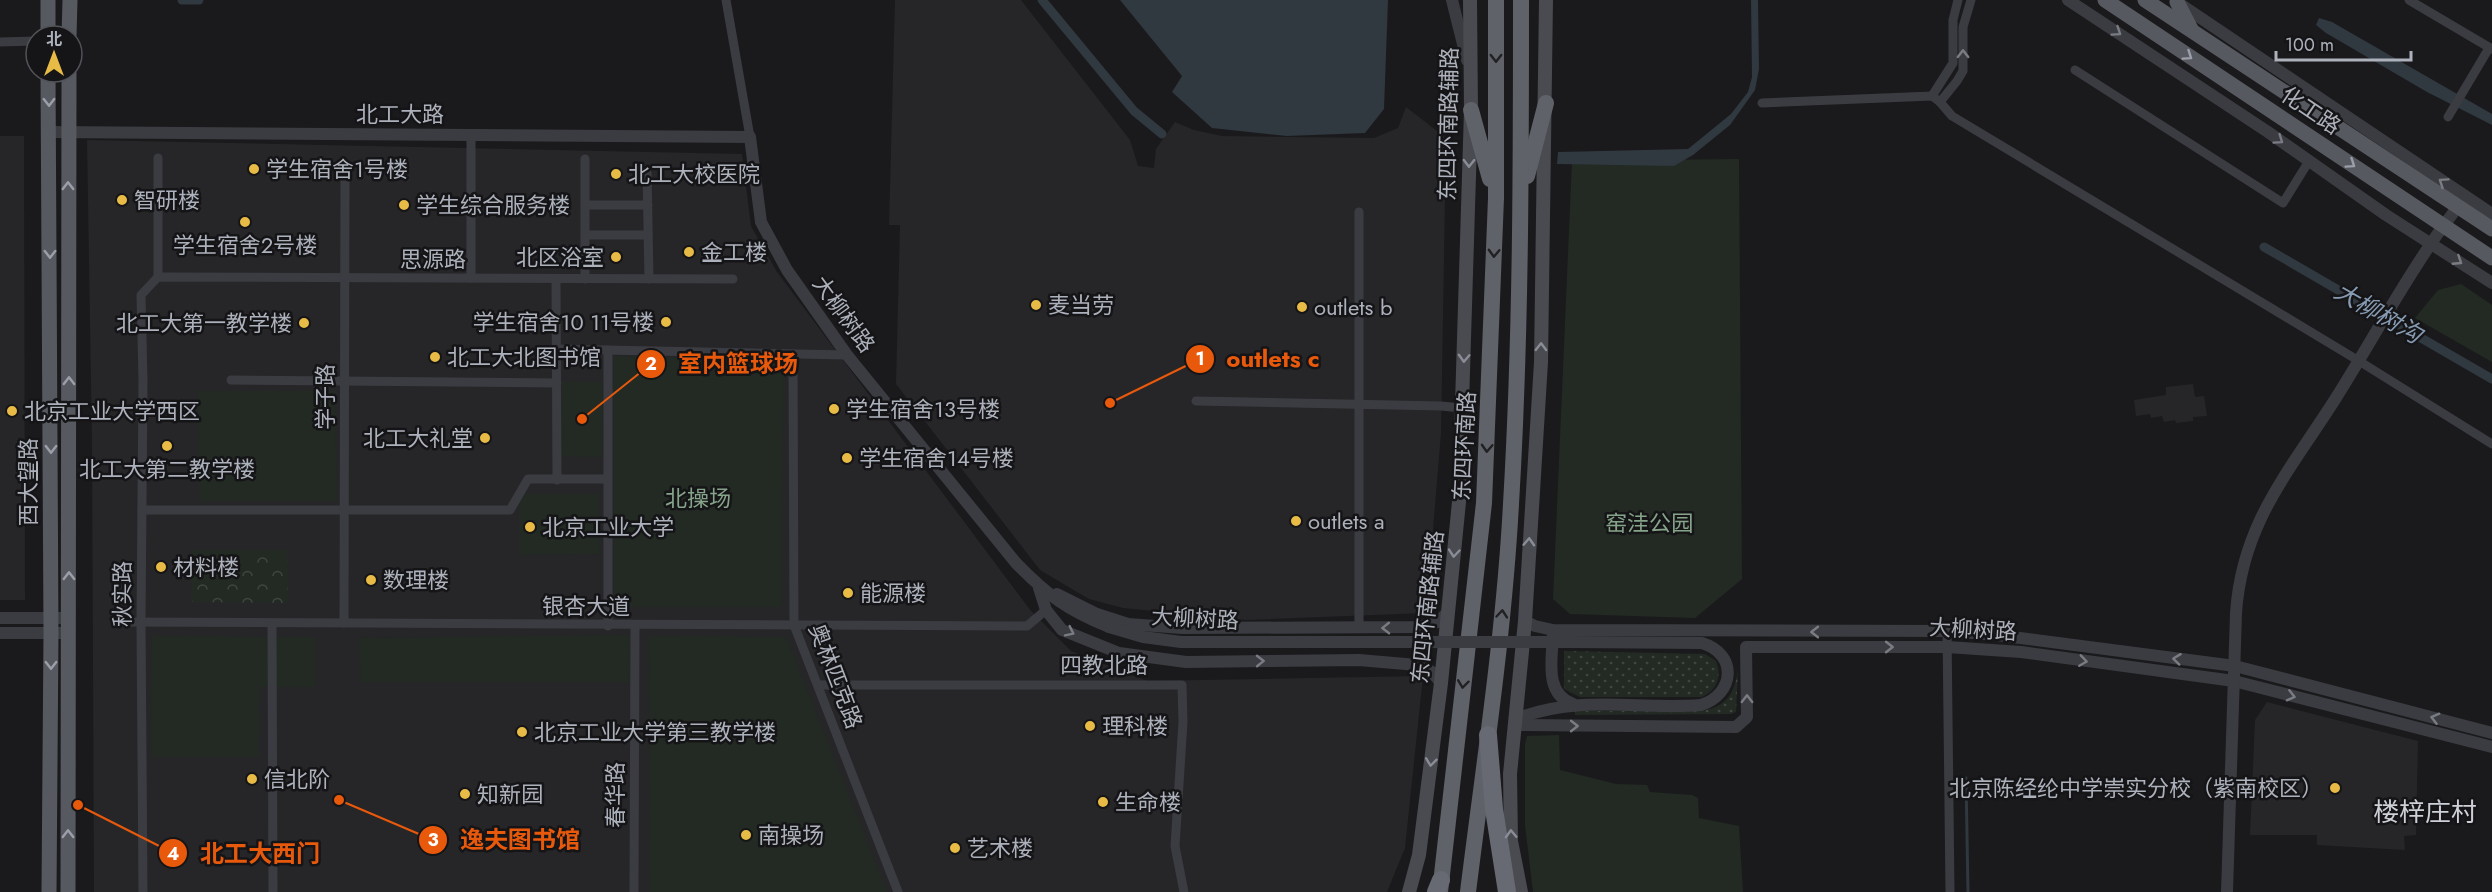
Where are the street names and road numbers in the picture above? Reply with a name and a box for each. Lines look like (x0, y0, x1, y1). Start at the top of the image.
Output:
street label: 东四环南路辅路 (1431, 47, 1465, 201)
street label: 化工路 (2275, 78, 2347, 142)
street label: 北工大路 (356, 98, 444, 130)
street label: 思源路 (400, 243, 466, 275)
street label: 大柳树路 (805, 269, 883, 359)
street label: 学子路 (309, 364, 341, 430)
street label: 东四环南路 (1445, 390, 1483, 502)
street label: 西大望路 (12, 438, 44, 526)
street label: 东四环南路辅路 (1403, 529, 1451, 685)
street label: 秋实路 (106, 561, 138, 627)
street label: 银杏大道 (542, 590, 630, 622)
street label: 大柳树路 (1150, 600, 1240, 636)
street label: 大柳树路 (1928, 611, 2018, 647)
street label: 奥林匹克路 (801, 619, 871, 733)
street label: 四教北路 (1060, 649, 1148, 681)
street label: 春华路 (599, 762, 631, 828)

